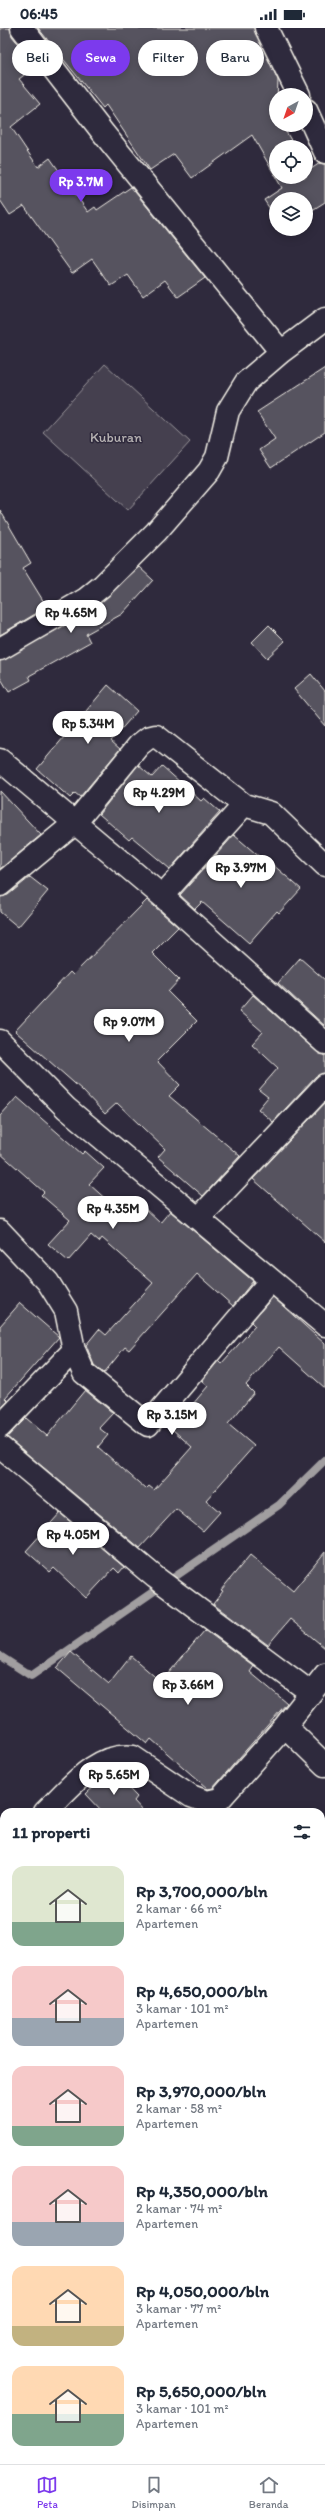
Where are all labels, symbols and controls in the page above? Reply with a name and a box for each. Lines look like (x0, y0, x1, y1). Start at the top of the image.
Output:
text: 06:45 (20, 5, 58, 23)
chip: Beli (12, 40, 63, 76)
chip: Sewa (71, 40, 130, 76)
chip: Filter (138, 40, 198, 76)
chip: Baru (206, 40, 264, 76)
north arrow (269, 88, 313, 132)
map controls (269, 88, 313, 236)
button: locate (269, 140, 313, 184)
pin: Rp 3.7M (44, 169, 118, 203)
text: Rp 3.7M (59, 174, 103, 189)
button: layers (269, 192, 313, 236)
park label: Kuburan (90, 429, 142, 446)
pin: Rp 4.65M (30, 600, 112, 634)
text: Rp 4.65M (45, 605, 97, 620)
pin: Rp 5.34M (47, 711, 129, 745)
text: Rp 5.34M (62, 716, 114, 731)
pin: Rp 4.29M (118, 780, 200, 814)
text: Rp 4.29M (133, 785, 185, 800)
pin: Rp 3.97M (200, 855, 282, 889)
text: Rp 3.97M (215, 860, 267, 875)
pin: Rp 9.07M (88, 1009, 170, 1043)
text: Rp 9.07M (103, 1014, 155, 1029)
pin: Rp 4.35M (72, 1196, 154, 1230)
text: Rp 4.35M (87, 1201, 139, 1216)
pin: Rp 3.15M (131, 1402, 213, 1436)
text: Rp 3.15M (146, 1407, 198, 1422)
pin: Rp 4.05M (32, 1522, 114, 1556)
text: Rp 4.05M (46, 1527, 100, 1542)
pin: Rp 3.66M (147, 1672, 229, 1706)
text: Rp 3.66M (162, 1677, 214, 1692)
pin: Rp 5.65M (73, 1762, 155, 1796)
text: Rp 5.65M (88, 1767, 140, 1782)
icon: filters (291, 1821, 313, 1843)
text: 11 properti (12, 1822, 90, 1842)
text: Rp 3,700,000/bln (136, 1881, 268, 1901)
icon: home (44, 1882, 92, 1930)
text: 2 kamar · 66 m² (136, 1901, 222, 1916)
text: Apartemen (136, 1916, 198, 1931)
text: Rp 4,650,000/bln (136, 1981, 268, 2001)
icon: home (44, 1982, 92, 2030)
text: 3 kamar · 101 m² (136, 2001, 228, 2016)
text: Apartemen (136, 2016, 198, 2031)
text: Rp 3,970,000/bln (136, 2081, 266, 2101)
icon: home (44, 2082, 92, 2130)
text: 2 kamar · 58 m² (136, 2101, 222, 2116)
text: Apartemen (136, 2116, 198, 2131)
text: Rp 4,350,000/bln (136, 2181, 268, 2201)
icon: home (44, 2182, 92, 2230)
text: 2 kamar · 74 m² (136, 2201, 222, 2216)
text: Apartemen (136, 2216, 198, 2231)
text: Rp 4,050,000/bln (136, 2281, 269, 2301)
icon: home (44, 2282, 92, 2330)
text: 3 kamar · 77 m² (136, 2301, 221, 2316)
text: Apartemen (136, 2316, 198, 2331)
text: Rp 5,650,000/bln (136, 2381, 266, 2401)
icon: home (44, 2382, 92, 2430)
text: 3 kamar · 101 m² (136, 2401, 228, 2416)
text: Apartemen (136, 2416, 198, 2431)
tab: Peta (36, 2474, 58, 2511)
tab: Disimpan (131, 2474, 176, 2511)
tab: Beranda (249, 2474, 289, 2511)

